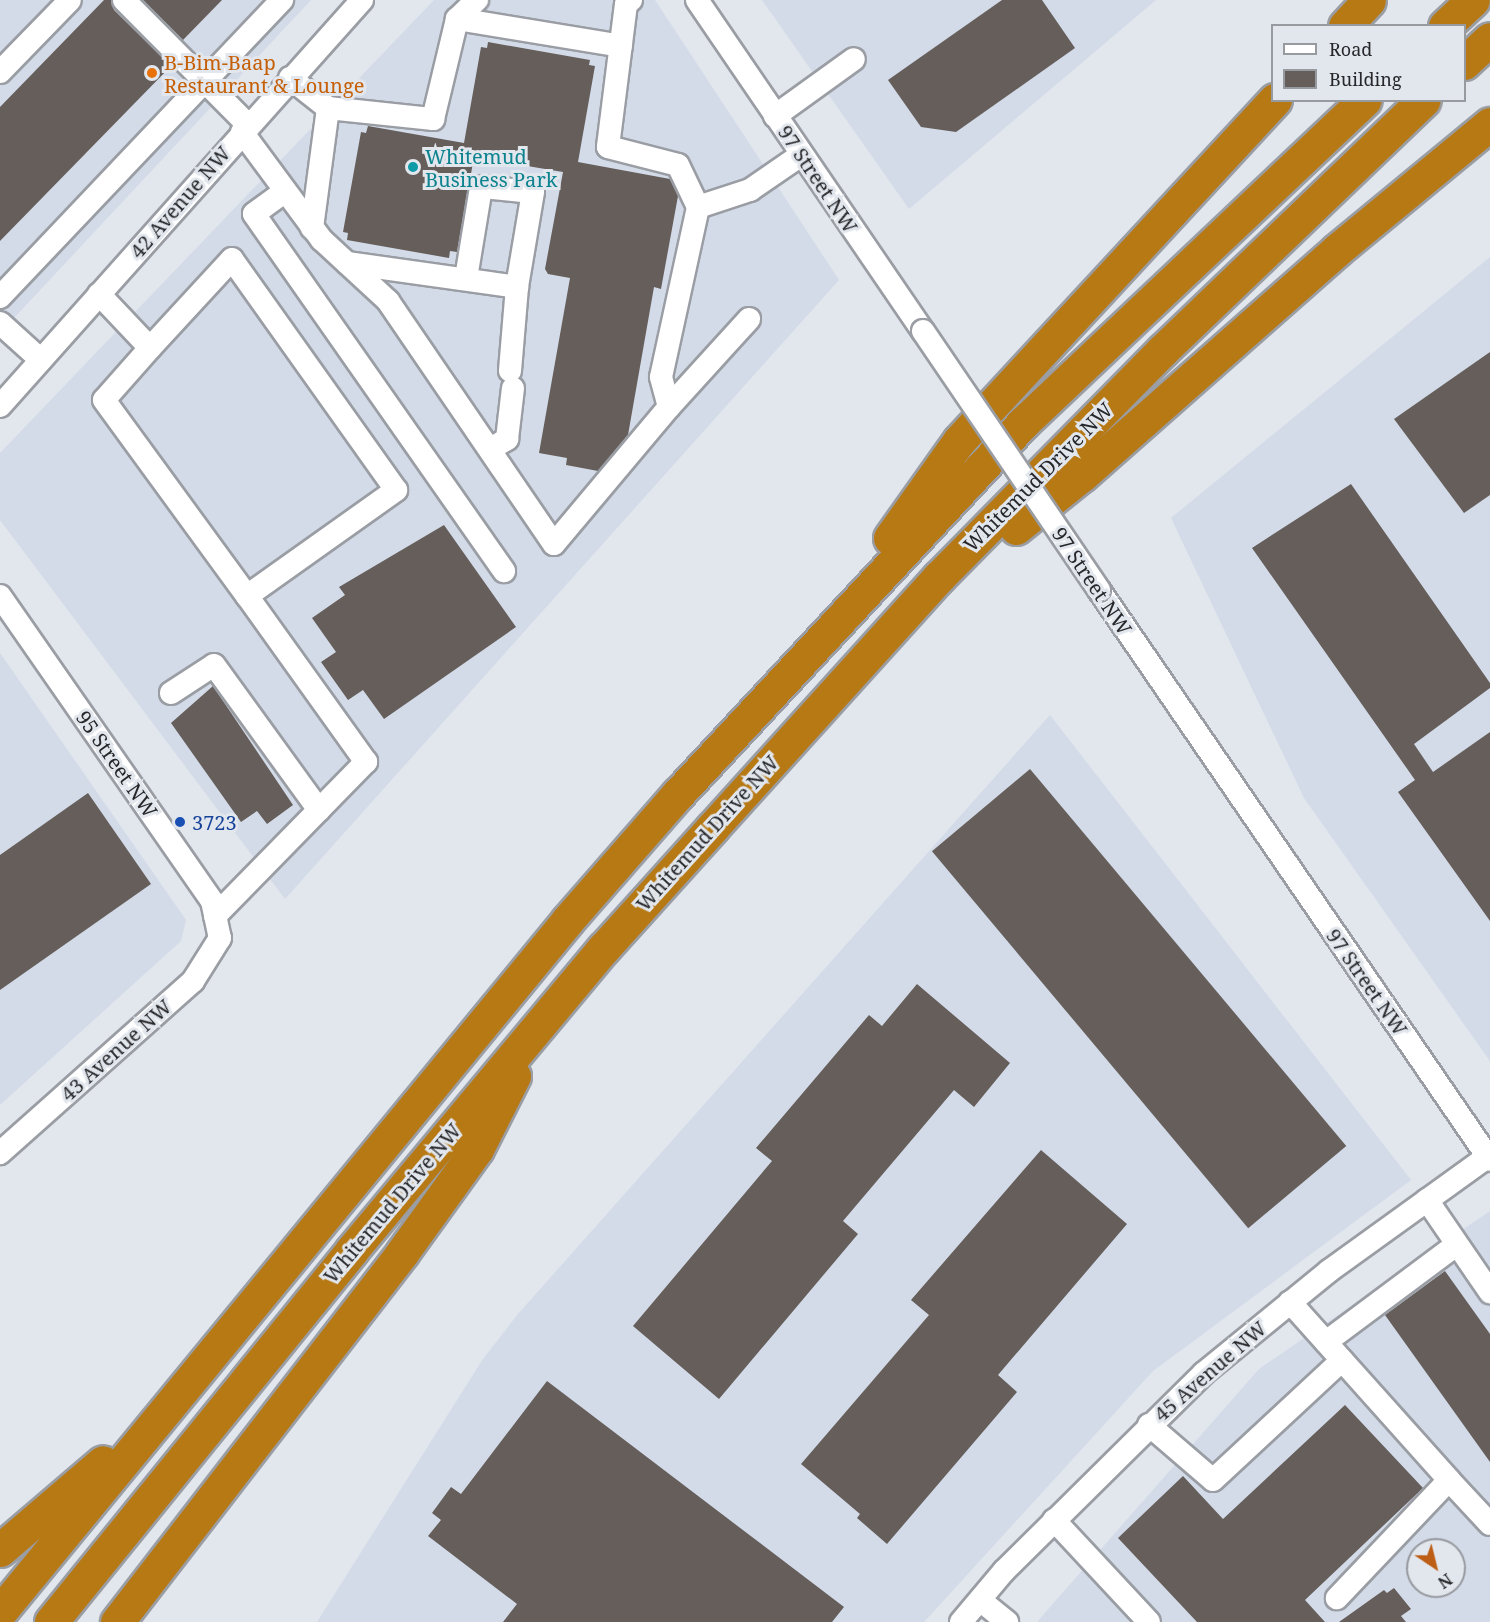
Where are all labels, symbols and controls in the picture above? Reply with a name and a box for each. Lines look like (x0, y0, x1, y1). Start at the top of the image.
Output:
legend (1271, 24, 1466, 102)
text: Road (1329, 37, 1372, 61)
place label: B-Bim-Baap Restaurant & Lounge (164, 50, 364, 97)
marker: B-Bim-Baap Restaurant & Lounge (145, 66, 159, 80)
text: Building (1329, 67, 1402, 91)
street label: 97 Street NW (773, 121, 863, 237)
street label: 42 Avenue NW (125, 141, 235, 263)
place label: Whitemud Business Park (425, 144, 557, 191)
marker: Whitemud Business Park (406, 160, 420, 174)
street label: Whitemud Drive NW (958, 397, 1118, 557)
street label: 97 Street NW (1047, 523, 1137, 639)
street label: 95 Street NW (71, 706, 163, 822)
street label: Whitemud Drive NW (631, 750, 783, 916)
place label: 3723 (192, 810, 237, 834)
marker: 3723 (173, 815, 187, 829)
street label: 97 Street NW (1321, 924, 1413, 1040)
street label: 43 Avenue NW (56, 994, 176, 1106)
street label: Whitemud Drive NW (318, 1118, 466, 1288)
street label: 45 Avenue NW (1149, 1316, 1271, 1426)
north arrow (1406, 1538, 1466, 1598)
text: N (1434, 1568, 1457, 1594)

